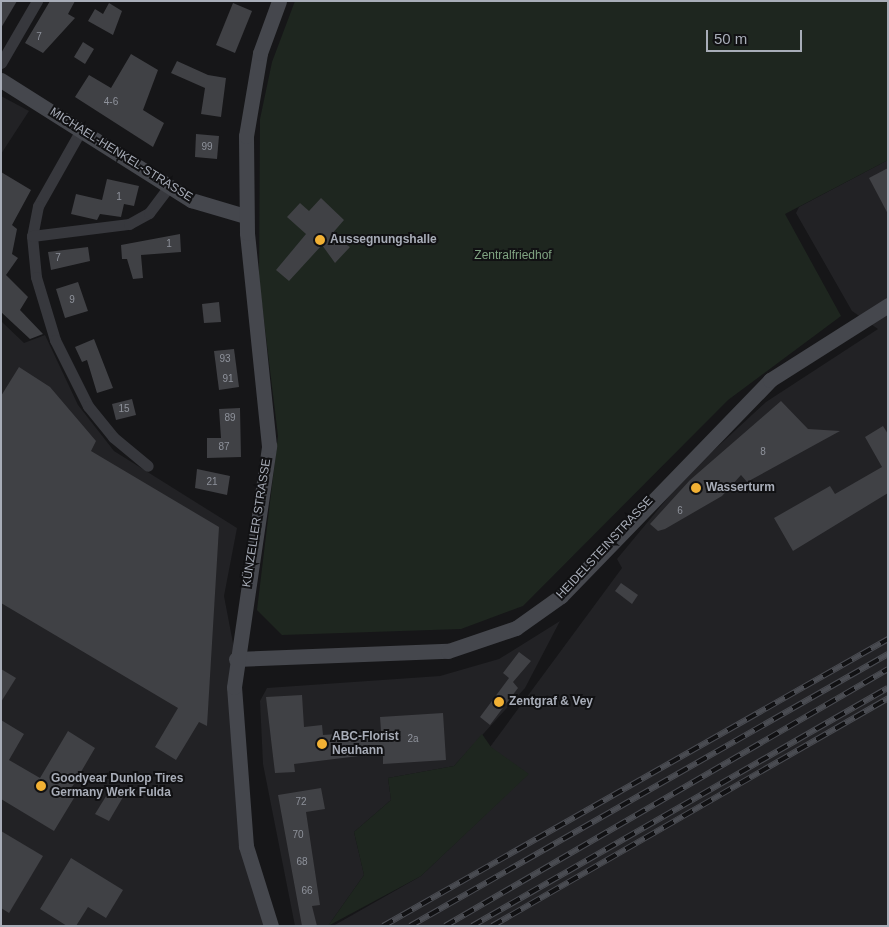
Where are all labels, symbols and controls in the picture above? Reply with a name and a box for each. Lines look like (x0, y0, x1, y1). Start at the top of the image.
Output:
scale bar (709, 20, 805, 52)
text: 50 m (714, 30, 747, 47)
house number: 7 (36, 31, 42, 43)
house number: 4-6 (104, 96, 118, 108)
street label: MICHAEL-HENKEL-STRASSE (47, 105, 195, 205)
house number: 99 (201, 141, 213, 153)
house number: 1 (116, 191, 122, 203)
place label: Aussegnungshalle (330, 233, 437, 247)
marker: Aussegnungshalle (314, 234, 326, 246)
house number: 1 (166, 238, 172, 250)
park label: Zentralfriedhof (474, 249, 552, 263)
house number: 7 (55, 252, 61, 264)
house number: 9 (69, 294, 75, 306)
house number: 93 (219, 353, 231, 365)
house number: 91 (222, 373, 234, 385)
house number: 15 (118, 403, 130, 415)
house number: 89 (224, 412, 236, 424)
house number: 87 (218, 441, 230, 453)
house number: 8 (760, 446, 766, 458)
street label: KÜNZELLER STRASSE (240, 458, 274, 588)
house number: 21 (206, 476, 218, 488)
place label: Wasserturm (706, 481, 775, 495)
marker: Wasserturm (690, 482, 702, 494)
street label: HEIDELSTEINSTRASSE (554, 494, 656, 602)
house number: 6 (677, 505, 683, 517)
place label: Zentgraf & Vey (509, 695, 593, 709)
marker: Zentgraf & Vey (493, 696, 505, 708)
place label: ABC-Florist Neuhann (332, 730, 399, 758)
house number: 2a (407, 733, 419, 745)
marker: ABC-Florist Neuhann (316, 738, 328, 750)
place label: Goodyear Dunlop Tires Germany Werk Fulda (51, 772, 183, 800)
marker: Goodyear Dunlop Tires Germany Werk Fulda (35, 780, 47, 792)
house number: 72 (295, 796, 307, 808)
house number: 70 (292, 829, 304, 841)
house number: 68 (296, 856, 308, 868)
house number: 66 (301, 885, 313, 897)

